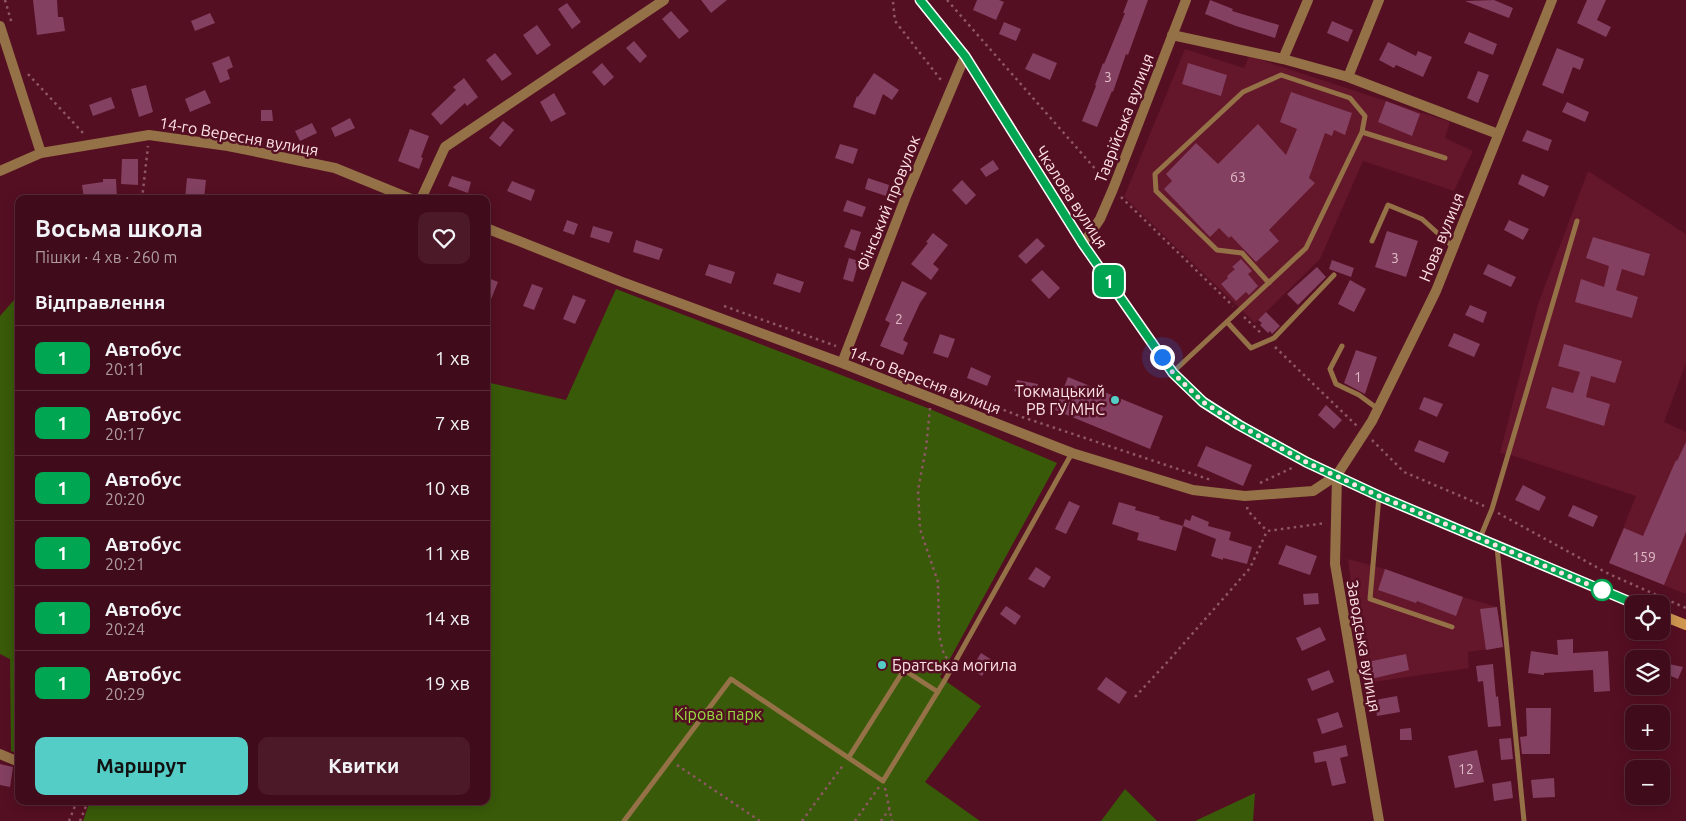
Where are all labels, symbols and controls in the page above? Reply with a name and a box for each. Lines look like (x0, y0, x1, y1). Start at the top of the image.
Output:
street label: Таврійська вулиця (1091, 51, 1157, 185)
house number: 3 (1104, 69, 1112, 85)
street label: 14-го Вересня вулиця (158, 113, 320, 159)
street label: Фінський провулок (853, 133, 923, 273)
street label: Чкалова вулиця (1032, 142, 1112, 252)
house number: 63 (1230, 169, 1246, 185)
street label: Нова вулиця (1415, 190, 1467, 284)
button: heart (418, 212, 470, 264)
text: Восьма школа (35, 215, 203, 242)
text: Пішки · 4 хв · 260 m (35, 248, 177, 266)
house number: 3 (1391, 250, 1399, 266)
line badge: 1 (1093, 265, 1125, 297)
text: 1 (1104, 271, 1114, 291)
text: Відправлення (35, 291, 165, 313)
house number: 2 (895, 311, 903, 327)
text: Автобус (105, 338, 181, 360)
street label: 14-го Вересня вулиця (846, 343, 1004, 417)
your location (1150, 345, 1175, 370)
text: 1 хв (435, 347, 470, 369)
text: 1 (57, 348, 68, 368)
text: 20:11 (105, 360, 145, 378)
house number: 1 (1354, 369, 1362, 385)
place label: Токмацький РВ ГУ МНС (1015, 382, 1105, 418)
marker: Токмацький РВ ГУ МНС (1109, 394, 1121, 406)
text: Автобус (105, 403, 181, 425)
text: 7 хв (435, 412, 470, 434)
text: 1 (57, 413, 68, 433)
text: 20:17 (105, 425, 145, 443)
text: Автобус (105, 468, 181, 490)
text: 10 хв (424, 477, 470, 499)
text: 1 (57, 478, 68, 498)
text: 20:20 (105, 490, 145, 508)
text: Автобус (105, 533, 181, 555)
text: 11 хв (424, 542, 470, 564)
text: 1 (57, 543, 68, 563)
house number: 159 (1632, 549, 1656, 565)
text: 20:21 (105, 555, 145, 573)
street label: Заводська вулиця (1344, 579, 1384, 713)
unlabelled marker (1591, 579, 1613, 601)
map controls (1625, 595, 1670, 805)
button: locate (1625, 595, 1670, 640)
text: Автобус (105, 598, 181, 620)
text: 14 хв (424, 607, 470, 629)
text: 1 (57, 608, 68, 628)
text: 20:24 (105, 620, 145, 638)
button: layers (1625, 650, 1670, 695)
place label: Братська могила (892, 656, 1017, 674)
marker: Братська могила (876, 659, 888, 671)
text: Автобус (105, 663, 181, 685)
text: 19 хв (424, 672, 470, 694)
text: 1 (57, 673, 68, 693)
text: 20:29 (105, 685, 145, 703)
park label: Кірова парк (674, 705, 762, 723)
button: + (1625, 705, 1670, 750)
button: Маршрут (35, 737, 248, 795)
button: Квитки (258, 737, 470, 795)
button: − (1625, 760, 1670, 805)
house number: 12 (1458, 761, 1474, 777)

